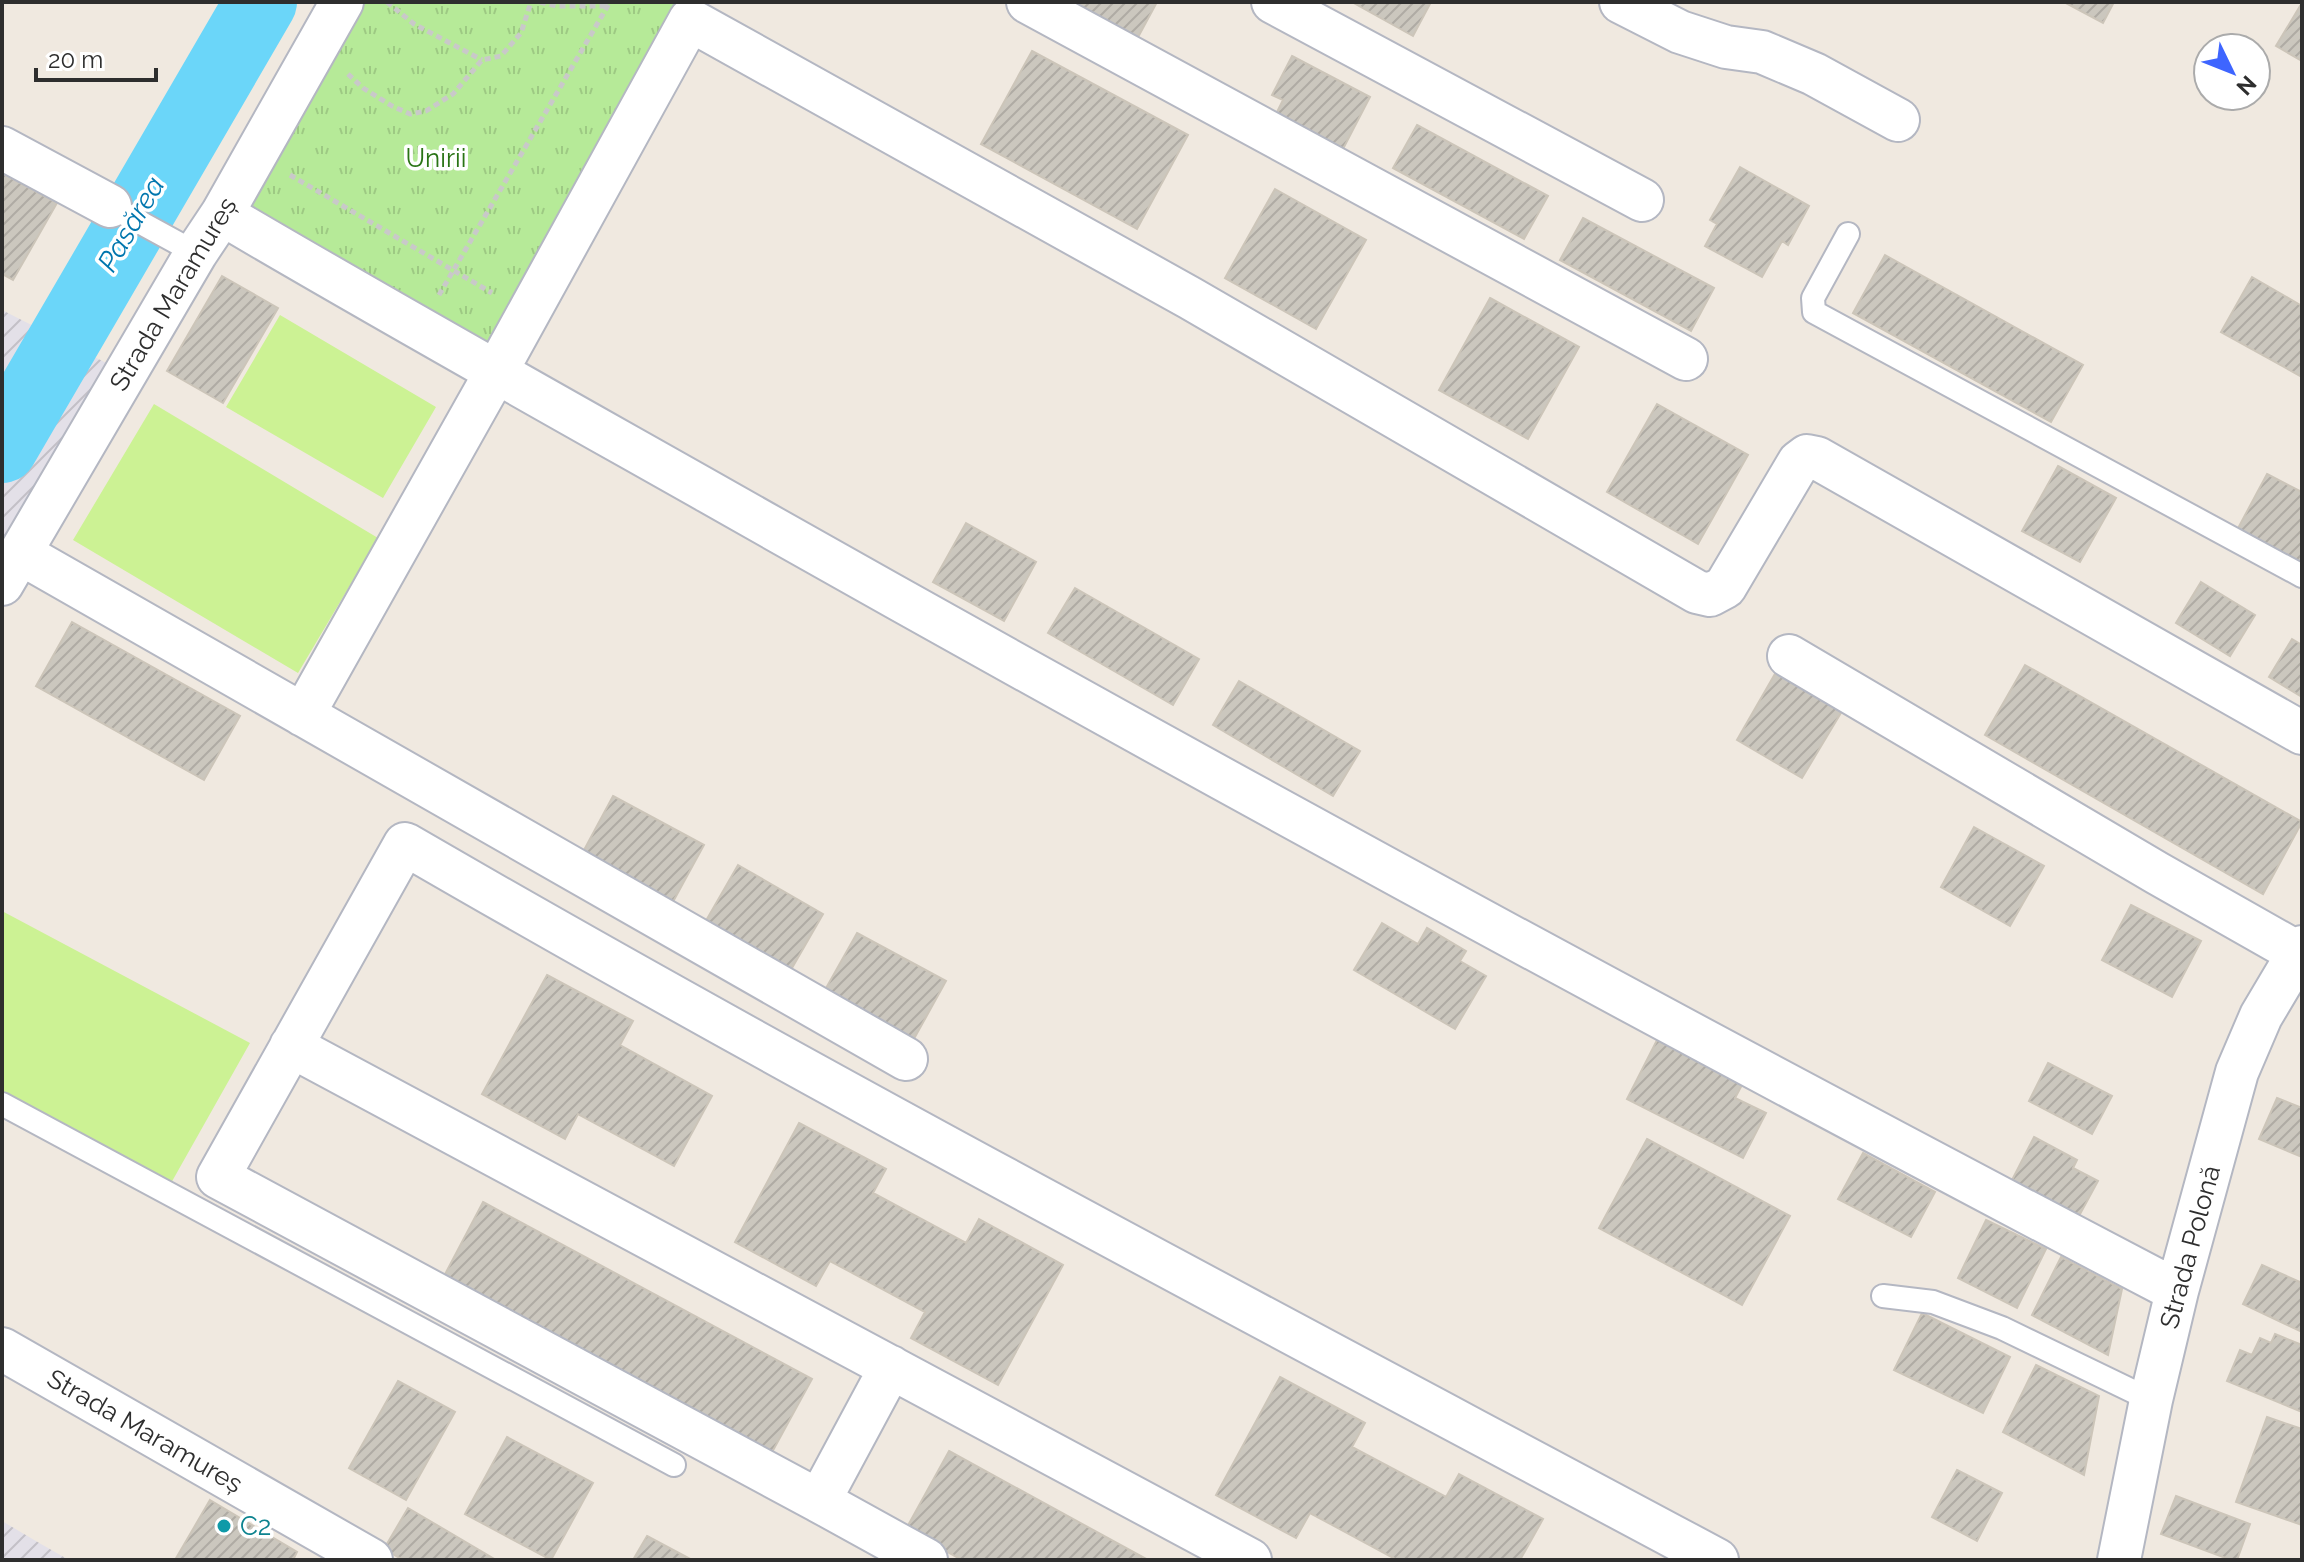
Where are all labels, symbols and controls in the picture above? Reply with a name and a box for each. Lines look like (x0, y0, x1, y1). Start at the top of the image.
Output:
scale bar (36, 32, 156, 82)
north arrow (2192, 32, 2272, 112)
text: 20 m (48, 45, 103, 74)
text: N (2231, 71, 2262, 101)
park label: Unirii (406, 143, 466, 173)
water label: Pasărea (91, 171, 171, 277)
street label: Strada Maramureș (103, 192, 243, 396)
street label: Strada Polonă (2154, 1162, 2226, 1332)
street label: Strada Maramureș (42, 1363, 248, 1499)
place label: C2 (240, 1511, 271, 1541)
marker: C2 (215, 1517, 233, 1535)

